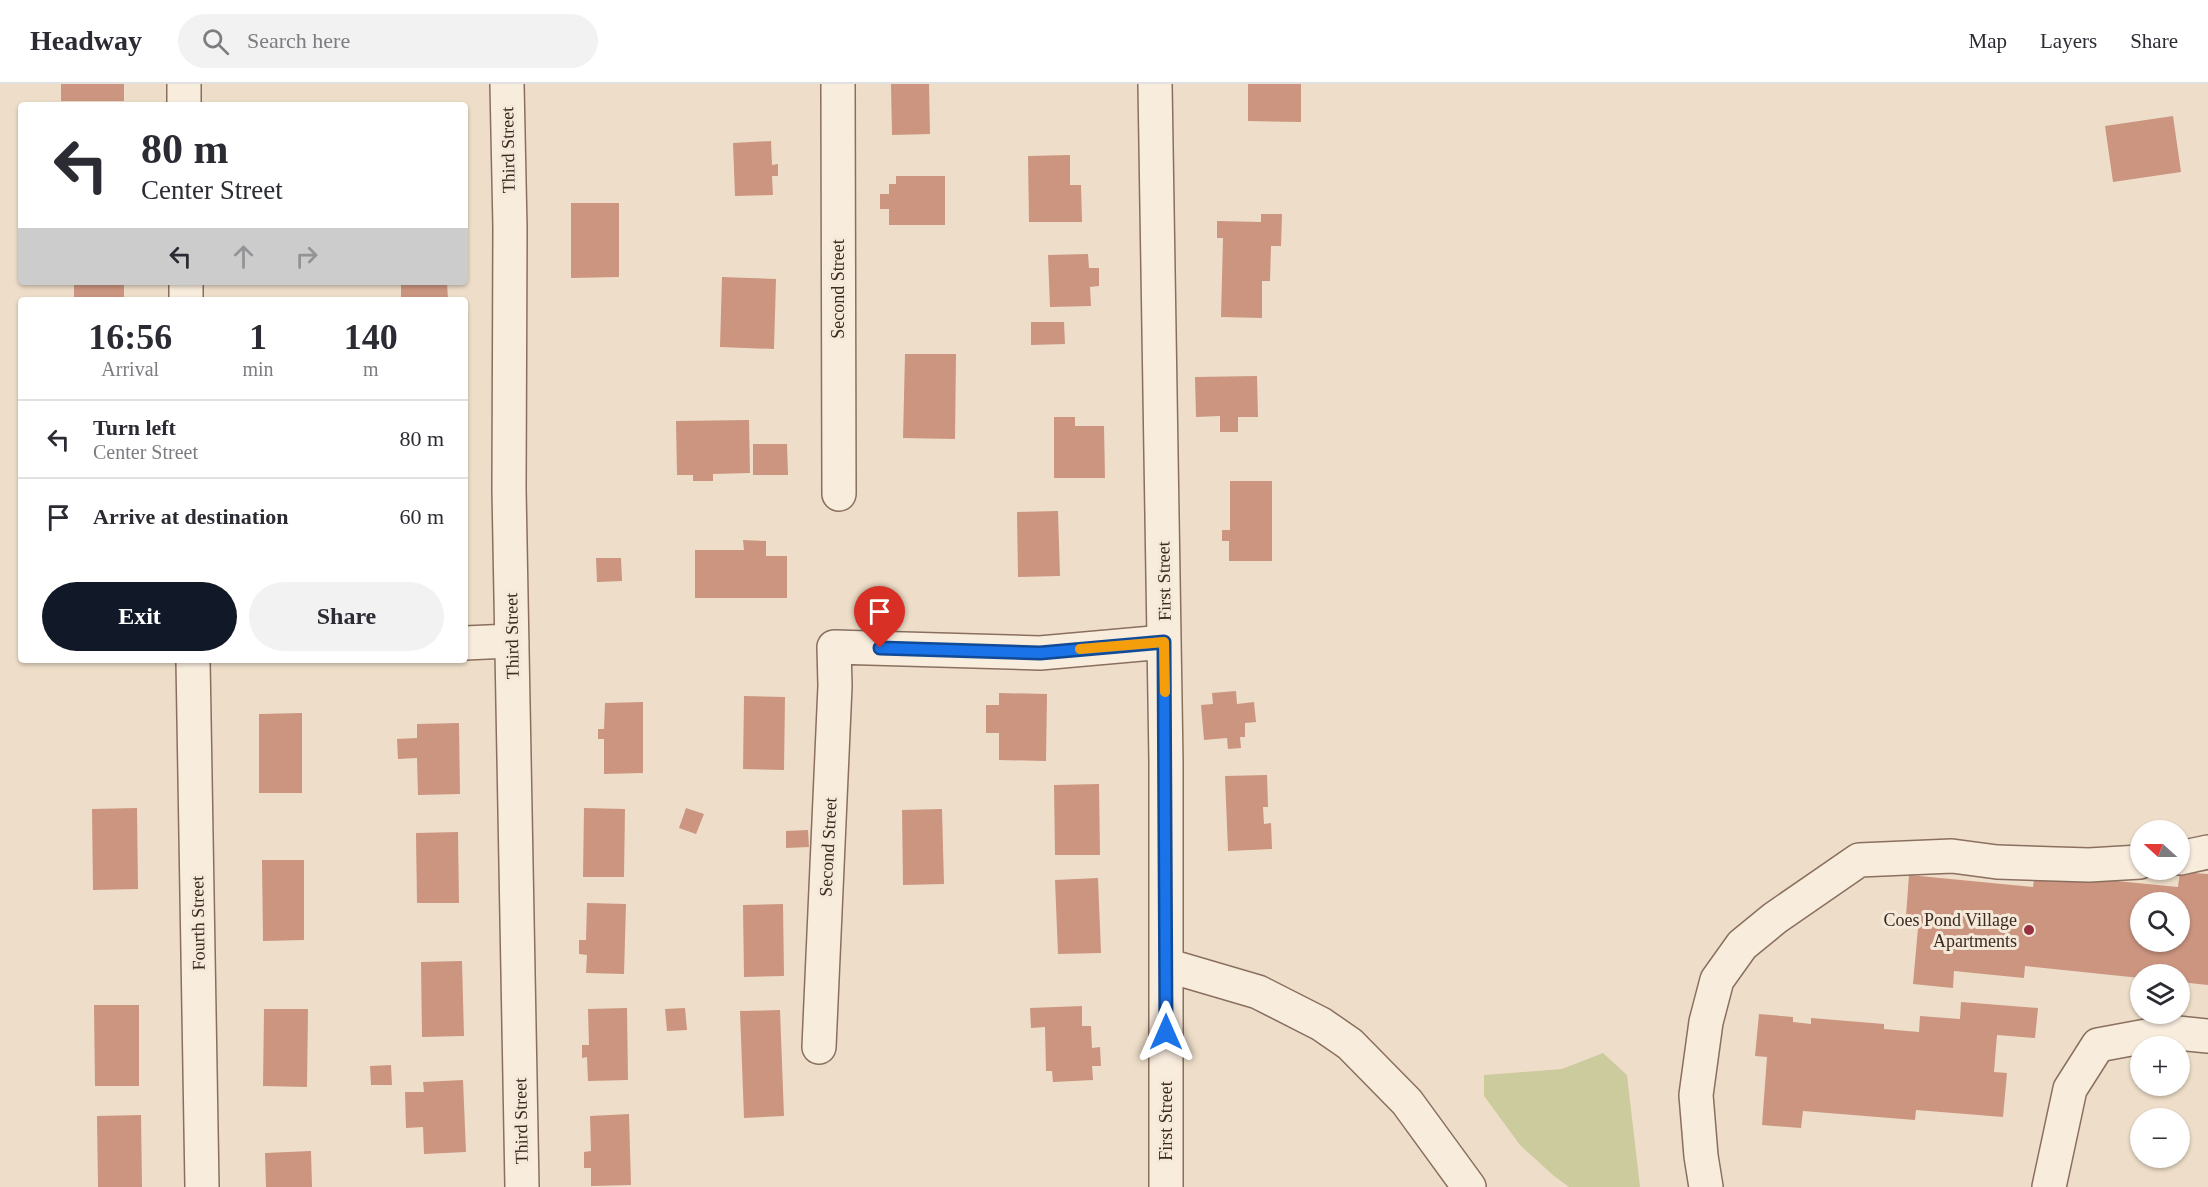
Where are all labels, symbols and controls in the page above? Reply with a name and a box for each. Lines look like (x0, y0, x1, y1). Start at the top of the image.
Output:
search box (178, 14, 598, 68)
text: Headway (30, 25, 142, 56)
icon: search (199, 25, 232, 58)
text: Search here (247, 28, 350, 53)
text: Map (1969, 29, 2007, 53)
text: Layers (2040, 29, 2097, 53)
text: Share (2130, 29, 2178, 53)
street label: Third Street (497, 107, 519, 193)
icon: left (42, 126, 120, 204)
text: 80 m (141, 126, 229, 172)
text: Center Street (141, 175, 283, 205)
street label: Second Street (828, 239, 848, 339)
icon: left (164, 240, 197, 273)
icon: ahead (227, 240, 260, 273)
icon: right (290, 240, 323, 273)
text: 16:56 (88, 317, 172, 357)
text: 1 (249, 317, 267, 357)
text: 140 (344, 317, 398, 357)
text: Arrival (101, 358, 159, 380)
text: min (242, 358, 274, 380)
text: m (363, 358, 379, 380)
text: Turn left (93, 415, 176, 440)
icon: left (42, 423, 75, 456)
text: 80 m (399, 426, 444, 451)
text: Center Street (93, 441, 198, 463)
icon: arrive (42, 501, 75, 534)
text: Arrive at destination (93, 504, 289, 529)
text: 60 m (399, 504, 444, 529)
street label: First Street (1153, 541, 1175, 621)
button: Exit (42, 582, 237, 651)
button: Share (249, 582, 444, 651)
pin (854, 586, 905, 648)
street label: Third Street (501, 593, 523, 679)
icon: arrive (863, 595, 896, 628)
street label: Second Street (815, 797, 841, 897)
north arrow (2130, 820, 2190, 880)
map controls (2130, 820, 2190, 1168)
street label: Fourth Street (187, 876, 209, 970)
button: search (2130, 892, 2190, 952)
place label: Coes Pond Village Apartments (1883, 910, 2017, 951)
marker: Coes Pond Village Apartments (2022, 923, 2036, 937)
button: layers (2130, 964, 2190, 1024)
position arrow (1134, 1000, 1198, 1064)
button: + (2130, 1036, 2190, 1096)
street label: Third Street (510, 1078, 532, 1164)
street label: First Street (1156, 1081, 1176, 1161)
button: − (2130, 1108, 2190, 1168)

